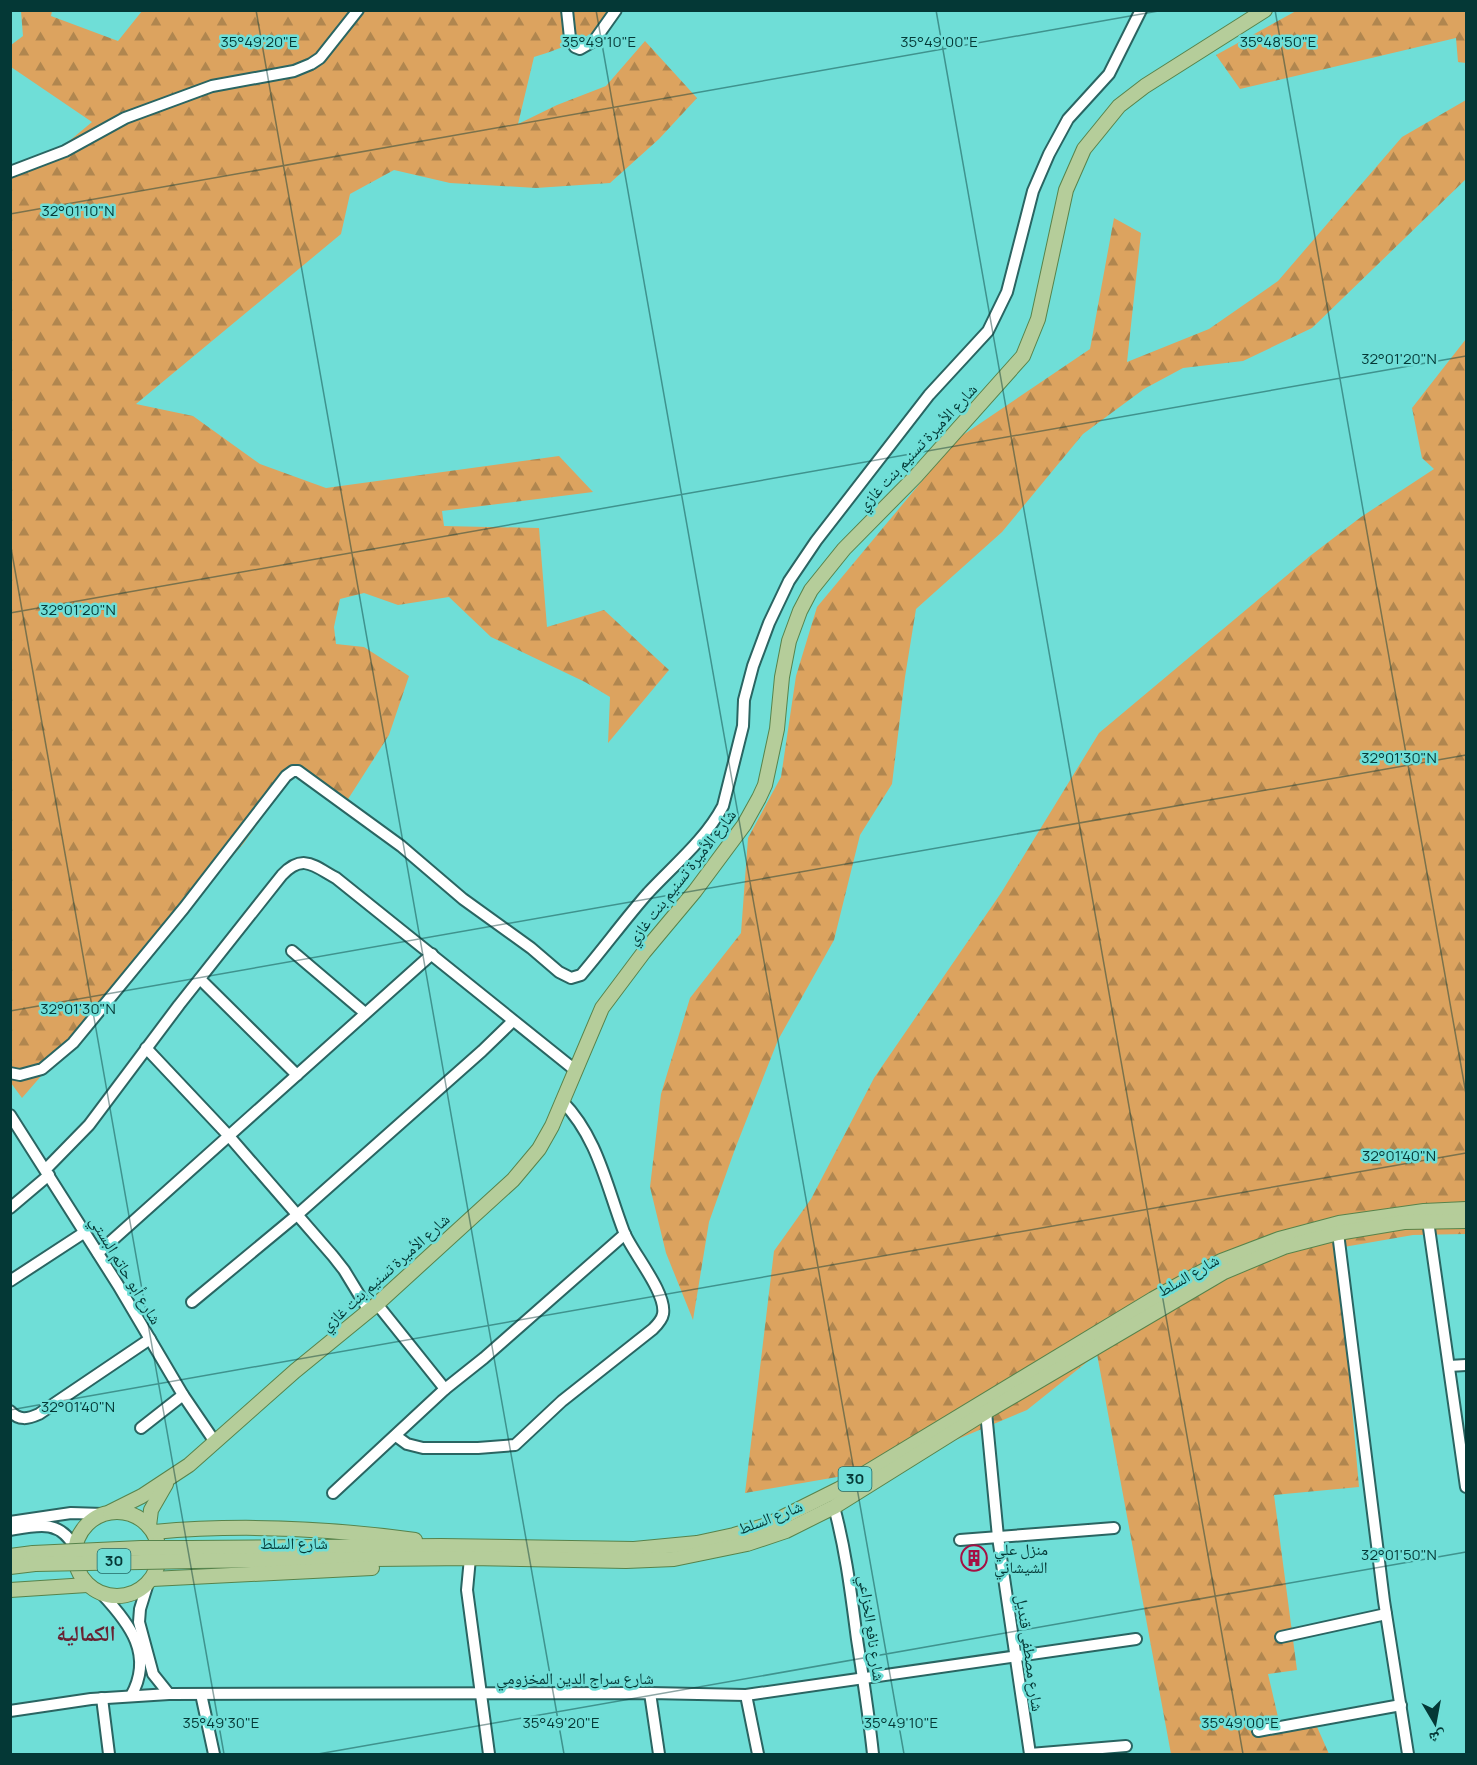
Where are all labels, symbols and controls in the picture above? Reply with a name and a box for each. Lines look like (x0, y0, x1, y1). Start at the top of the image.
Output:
text: 35°49'20"E (220, 31, 298, 52)
text: 35°49'10"E (562, 31, 636, 52)
text: 35°49'00"E (900, 31, 978, 52)
text: 35°48'50"E (1240, 31, 1316, 52)
text: 32°01'10"N (42, 200, 114, 221)
text: 32°01'20"N (1361, 348, 1437, 369)
street label: شارع الأميرة تسنيم بنت غازي (852, 379, 983, 517)
text: 32°01'20"N (40, 599, 116, 620)
text: 32°01'30"N (1361, 747, 1437, 768)
street label: شارع الأميرة تسنيم بنت غازي (621, 805, 743, 951)
text: 32°01'30"N (40, 998, 116, 1019)
text: 32°01'40"N (1362, 1145, 1436, 1166)
street label: شارع الأميرة تسنيم بنت غازي (316, 1208, 456, 1337)
street label: شارع أبو حاتم البستي (83, 1212, 167, 1329)
street label: شارع السلط (1153, 1249, 1223, 1301)
text: 32°01'40"N (41, 1396, 115, 1417)
road number: 30 (838, 1467, 872, 1491)
street label: شارع السلط (734, 1495, 806, 1539)
street label: شارع السلط (260, 1532, 328, 1554)
place label: منزل علي الشيشاني (994, 1538, 1048, 1580)
building icon: منزل علي الشيشاني (959, 1543, 989, 1573)
text: 32°01'50"N (1361, 1544, 1437, 1565)
road number: 30 (98, 1549, 130, 1573)
street label: شارع نافع الخزاعي (852, 1574, 890, 1683)
street label: شارع مصطفى قنديل (1011, 1593, 1049, 1713)
district label: الكمالية (56, 1618, 116, 1648)
street label: شارع سراج الدين المخزومي (496, 1667, 654, 1691)
north arrow (1405, 1693, 1465, 1753)
text: 35°49'30"E (183, 1712, 259, 1733)
text: 35°49'20"E (522, 1712, 600, 1733)
text: 35°49'10"E (864, 1712, 938, 1733)
text: 35°49'00"E (1201, 1712, 1279, 1733)
text: ش (1427, 1725, 1448, 1750)

